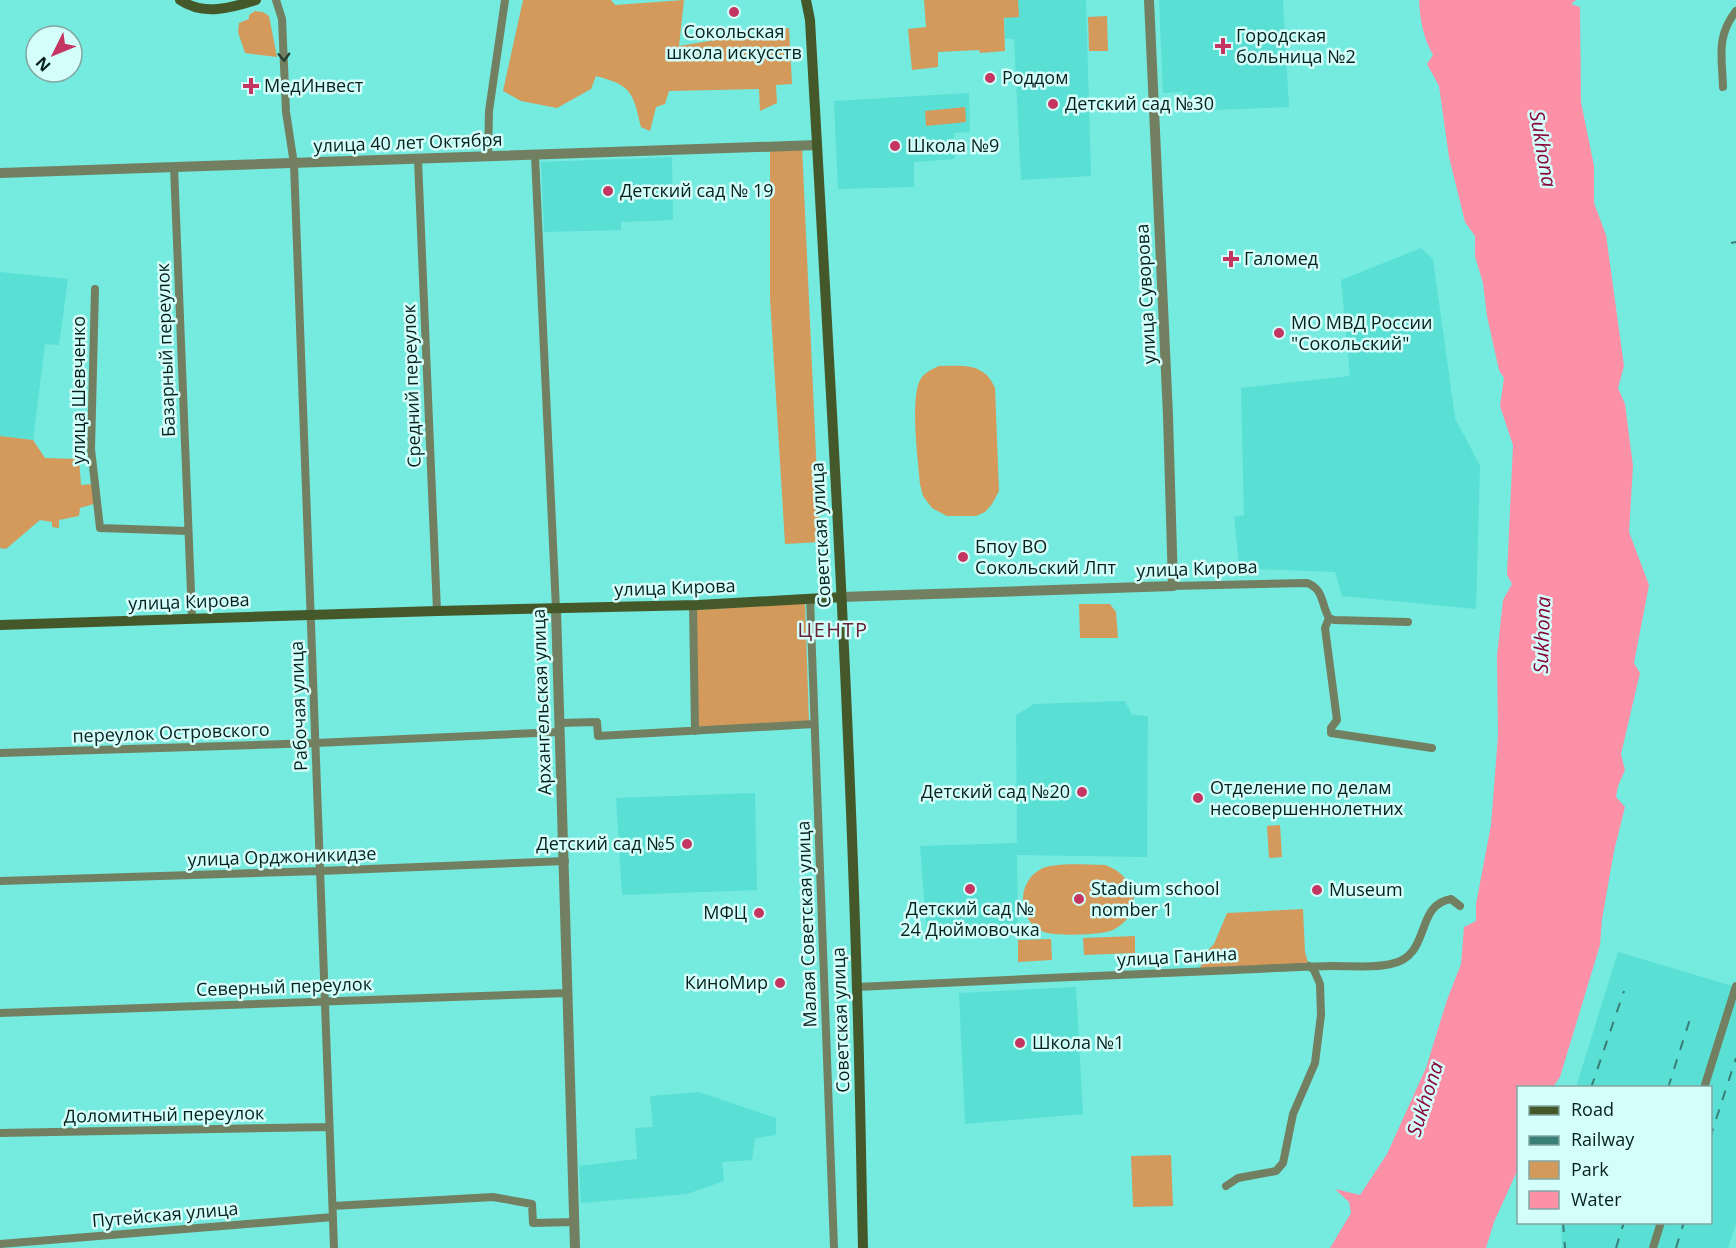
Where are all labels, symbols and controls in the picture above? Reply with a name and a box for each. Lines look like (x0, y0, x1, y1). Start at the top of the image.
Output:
marker: Сокольская школа искусств (727, 5, 741, 19)
place label: Сокольская школа искусств (666, 19, 802, 64)
place label: Городская больница №2 (1236, 23, 1356, 68)
north arrow (24, 24, 84, 84)
marker: Городская больница №2 (1214, 37, 1232, 55)
text: N (31, 52, 56, 76)
one-way arrow (277, 53, 290, 62)
place label: Роддом (1002, 65, 1068, 89)
marker: Роддом (983, 71, 997, 85)
place label: МедИнвест (264, 73, 364, 97)
marker: МедИнвест (242, 77, 260, 95)
place label: Детский сад №30 (1065, 91, 1214, 115)
marker: Детский сад №30 (1046, 97, 1060, 111)
water label: Sukhona (1524, 109, 1563, 189)
street label: улица 40 лет Октября (313, 127, 503, 157)
place label: Школа №9 (907, 133, 999, 157)
marker: Школа №9 (888, 139, 902, 153)
place label: Детский сад № 19 (620, 178, 774, 202)
marker: Детский сад № 19 (601, 184, 615, 198)
street label: улица Суворова (1129, 223, 1161, 365)
place label: Галомед (1244, 246, 1318, 270)
marker: Галомед (1222, 250, 1240, 268)
street label: Базарный переулок (150, 262, 180, 437)
street label: Средний переулок (396, 303, 426, 468)
place label: МО МВД России "Сокольский" (1291, 310, 1432, 355)
street label: улица Шевченко (66, 316, 90, 464)
marker: МО МВД России "Сокольский" (1272, 326, 1286, 340)
street label: Советская улица (804, 462, 836, 608)
place label: Бпоу ВО Сокольский Лпт (975, 534, 1117, 579)
marker: Бпоу ВО Сокольский Лпт (956, 550, 970, 564)
street label: улица Кирова (1136, 554, 1258, 582)
street label: улица Кирова (614, 573, 736, 601)
street label: улица Кирова (128, 587, 250, 615)
water label: Sukhona (1527, 596, 1556, 674)
street label: Архангельская улица (526, 608, 556, 796)
district label: ЦЕНТР (797, 616, 869, 643)
street label: Рабочая улица (284, 641, 312, 771)
street label: переулок Островского (72, 717, 270, 747)
place label: Отделение по делам несовершеннолетних (1210, 775, 1404, 820)
place label: Детский сад №20 (921, 779, 1070, 803)
marker: Детский сад №20 (1075, 785, 1089, 799)
marker: Отделение по делам несовершеннолетних (1191, 791, 1205, 805)
street label: Малая Советская улица (790, 820, 822, 1028)
place label: Детский сад №5 (536, 831, 675, 855)
marker: Детский сад №5 (680, 837, 694, 851)
street label: улица Орджоникидзе (187, 841, 377, 871)
place label: Stadium school nomber 1 (1091, 876, 1220, 921)
place label: Museum (1329, 877, 1403, 901)
marker: Детский сад № 24 Дюймовочка (963, 882, 977, 896)
marker: Museum (1310, 883, 1324, 897)
marker: Stadium school nomber 1 (1072, 892, 1086, 906)
place label: Детский сад № 24 Дюймовочка (900, 896, 1040, 941)
place label: МФЦ (703, 900, 747, 924)
marker: МФЦ (752, 906, 766, 920)
street label: улица Ганина (1116, 941, 1238, 971)
street label: Советская улица (825, 947, 855, 1093)
place label: КиноМир (685, 970, 768, 994)
street label: Северный переулок (196, 971, 373, 1001)
marker: КиноМир (773, 976, 787, 990)
place label: Школа №1 (1032, 1030, 1124, 1054)
marker: Школа №1 (1013, 1036, 1027, 1050)
water label: Sukhona (1400, 1058, 1449, 1140)
legend (1517, 1086, 1712, 1224)
text: Road (1571, 1097, 1614, 1121)
street label: Доломитный переулок (64, 1100, 265, 1128)
text: Railway (1571, 1127, 1635, 1151)
text: Park (1571, 1157, 1609, 1181)
text: Water (1571, 1187, 1622, 1211)
street label: Путейская улица (91, 1196, 239, 1232)

